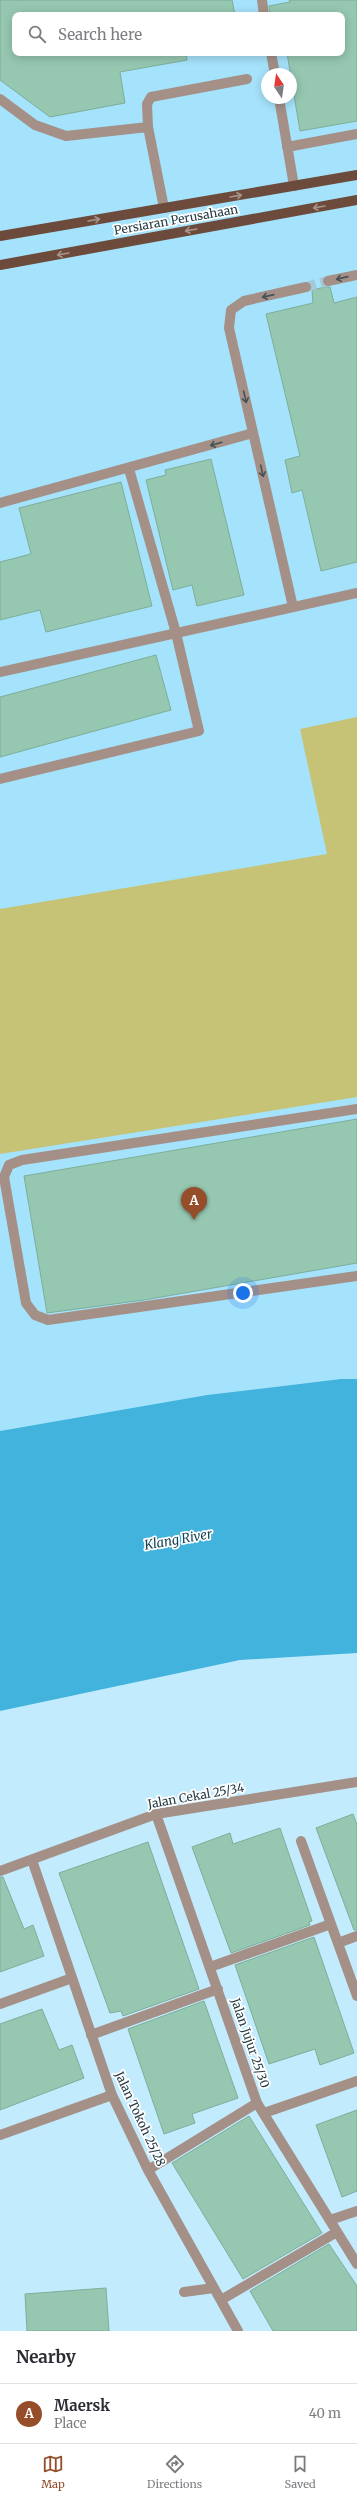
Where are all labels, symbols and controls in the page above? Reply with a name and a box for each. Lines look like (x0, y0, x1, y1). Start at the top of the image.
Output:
search box (12, 12, 345, 56)
icon: search (26, 23, 48, 45)
text: Search here (58, 25, 142, 44)
north arrow (261, 68, 297, 104)
one-way arrow (229, 192, 242, 200)
street label: Persiaran Perusahaan (113, 201, 239, 238)
one-way arrow (313, 203, 326, 211)
one-way arrow (87, 216, 100, 224)
one-way arrow (185, 227, 198, 235)
one-way arrow (57, 250, 70, 258)
one-way arrow (336, 274, 349, 282)
one-way arrow (262, 292, 275, 300)
one-way arrow (242, 391, 250, 404)
one-way arrow (210, 441, 223, 448)
one-way arrow (259, 464, 267, 477)
pin: A (181, 1187, 207, 1220)
your location (233, 1283, 253, 1303)
water label: Klang River (142, 1525, 214, 1554)
street label: Jalan Cekal 25/34 (146, 1780, 246, 1812)
street label: Jalan Jujur 25/30 (228, 1995, 273, 2090)
street label: Jalan Tokoh 25/28 (111, 2068, 169, 2169)
text: Nearby (16, 2346, 76, 2368)
text: Maersk (54, 2396, 110, 2415)
text: A (24, 2405, 34, 2422)
text: 40 m (309, 2405, 341, 2422)
text: Place (54, 2415, 87, 2432)
tab: Map (41, 2453, 65, 2491)
tab: Directions (147, 2453, 202, 2491)
tab: Saved (285, 2453, 316, 2491)

